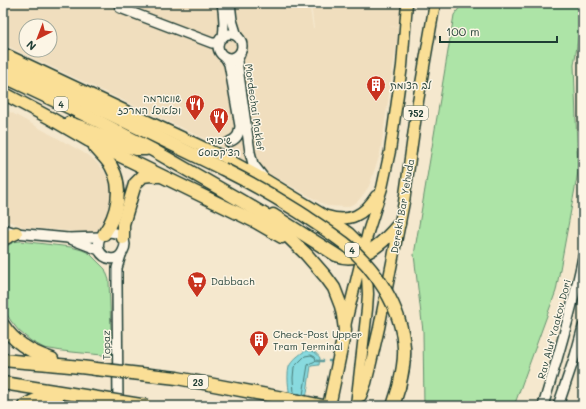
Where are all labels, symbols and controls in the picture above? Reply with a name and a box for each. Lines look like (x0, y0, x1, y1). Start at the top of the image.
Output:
north arrow (18, 18, 58, 58)
scale bar (440, 18, 557, 44)
text: 100 m (446, 23, 480, 39)
text: N (23, 37, 39, 54)
street label: Mordechai Maklef (242, 63, 268, 152)
building icon: לב הצומת (365, 74, 387, 102)
place label: לב הצומת (390, 78, 432, 92)
place label: שווארמה ופלאפל המרכז (117, 91, 181, 117)
restaurant icon: שווארמה ופלאפל המרכז (184, 93, 206, 121)
road number: 4 (54, 97, 68, 111)
restaurant icon: שיפודי הצ'קפוסט (208, 106, 230, 134)
road number: 752 (404, 106, 428, 120)
place label: שיפודי הצ'קפוסט (198, 133, 240, 159)
street label: Derekh Bar Yehuda (387, 158, 417, 254)
road number: 4 (345, 243, 359, 257)
supermarket icon: Dabbach (186, 270, 208, 298)
place label: Dabbach (211, 274, 255, 288)
street label: Rav Aluf Yaakov Dori (534, 278, 574, 380)
place label: Check-Post Upper Tram Terminal (273, 327, 362, 353)
building icon: Check-Post Upper Tram Terminal (248, 329, 270, 357)
street label: Topaz (99, 330, 113, 360)
road number: 23 (188, 375, 208, 389)

